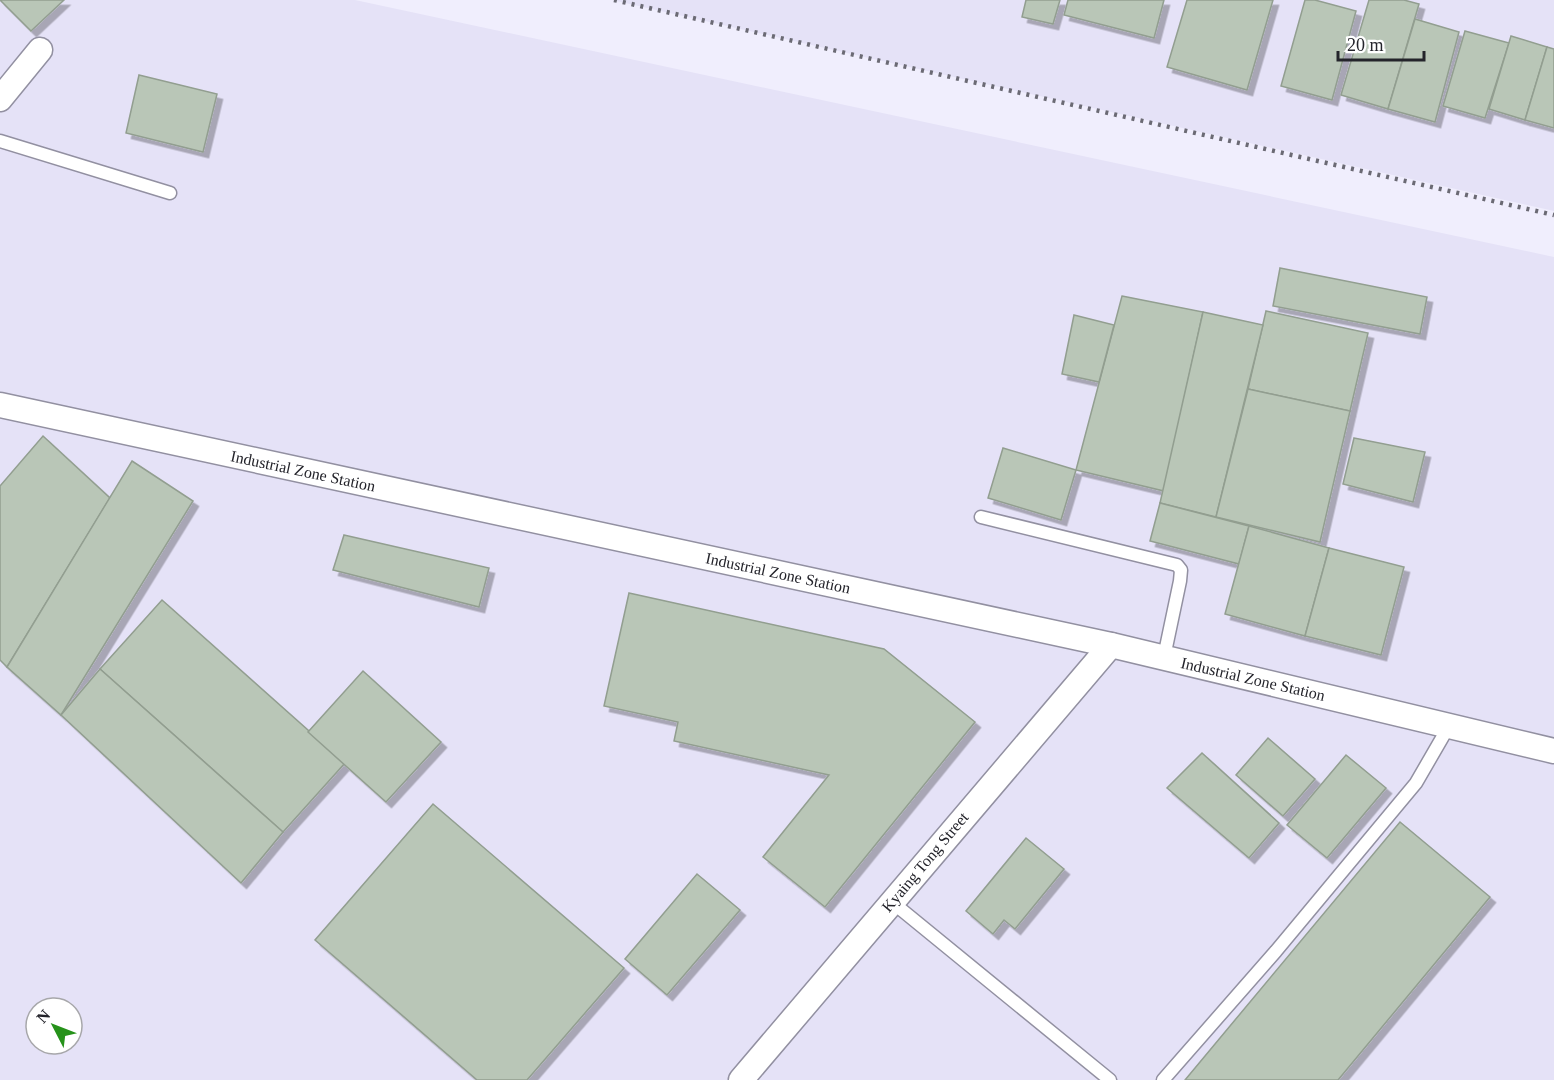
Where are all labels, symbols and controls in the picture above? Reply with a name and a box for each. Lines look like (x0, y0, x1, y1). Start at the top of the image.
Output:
scale bar (1338, 24, 1424, 62)
text: 20 m (1347, 35, 1384, 55)
street label: Industrial Zone Station (229, 447, 377, 495)
street label: Industrial Zone Station (704, 549, 852, 597)
street label: Industrial Zone Station (1179, 654, 1327, 704)
street label: Kyaing Tong Street (878, 808, 973, 916)
north arrow (24, 996, 84, 1056)
text: N (33, 1006, 54, 1026)

